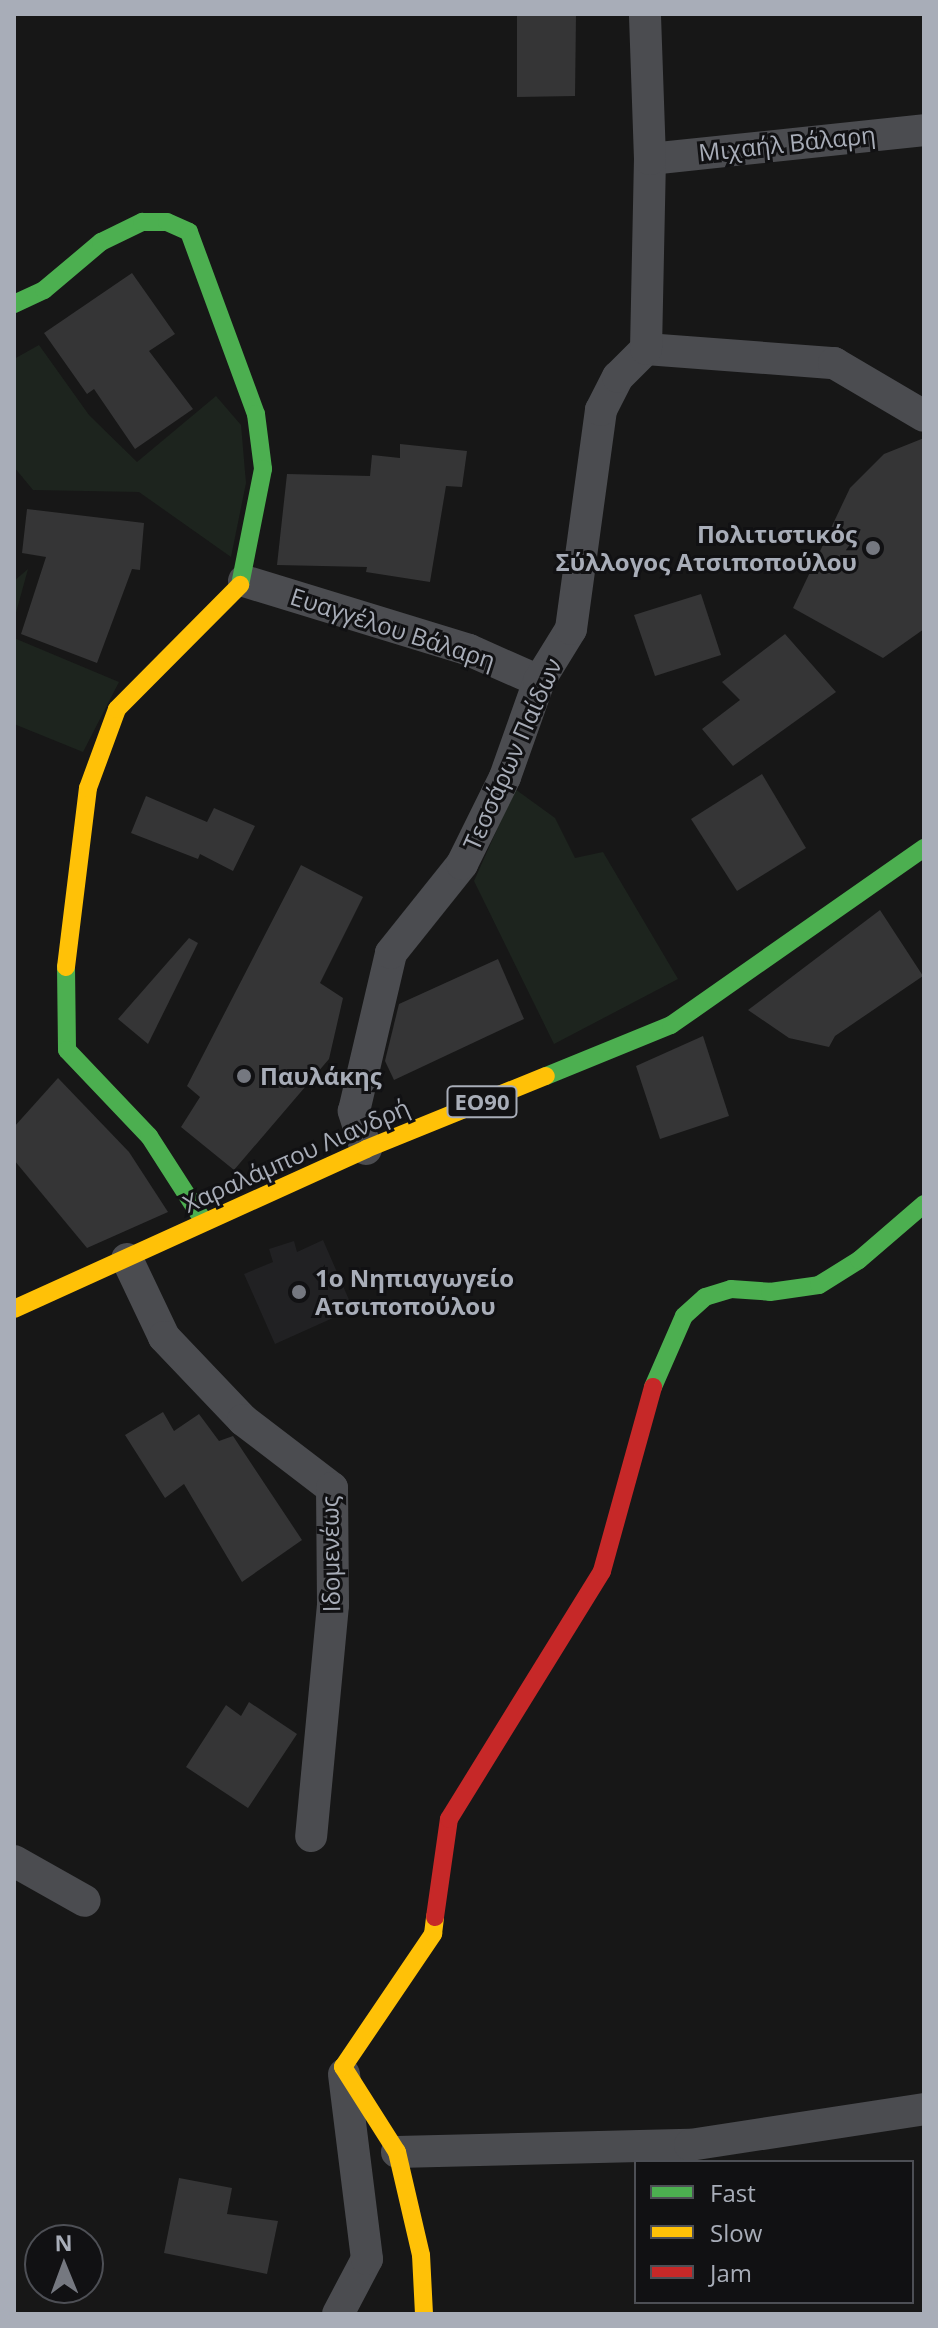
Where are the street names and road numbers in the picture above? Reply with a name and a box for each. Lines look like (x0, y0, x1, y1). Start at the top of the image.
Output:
street label: Μιχαήλ Βάλαρη (697, 119, 877, 167)
street label: Ευαγγέλου Βάλαρη (287, 581, 499, 675)
street label: Τεσσάρων Παίδων (457, 654, 567, 854)
road number: ΕΟ90 (446, 1084, 518, 1120)
street label: Χαραλάμπου Λιανδρή (178, 1092, 414, 1218)
street label: Ιδομενέως (315, 1496, 345, 1612)

